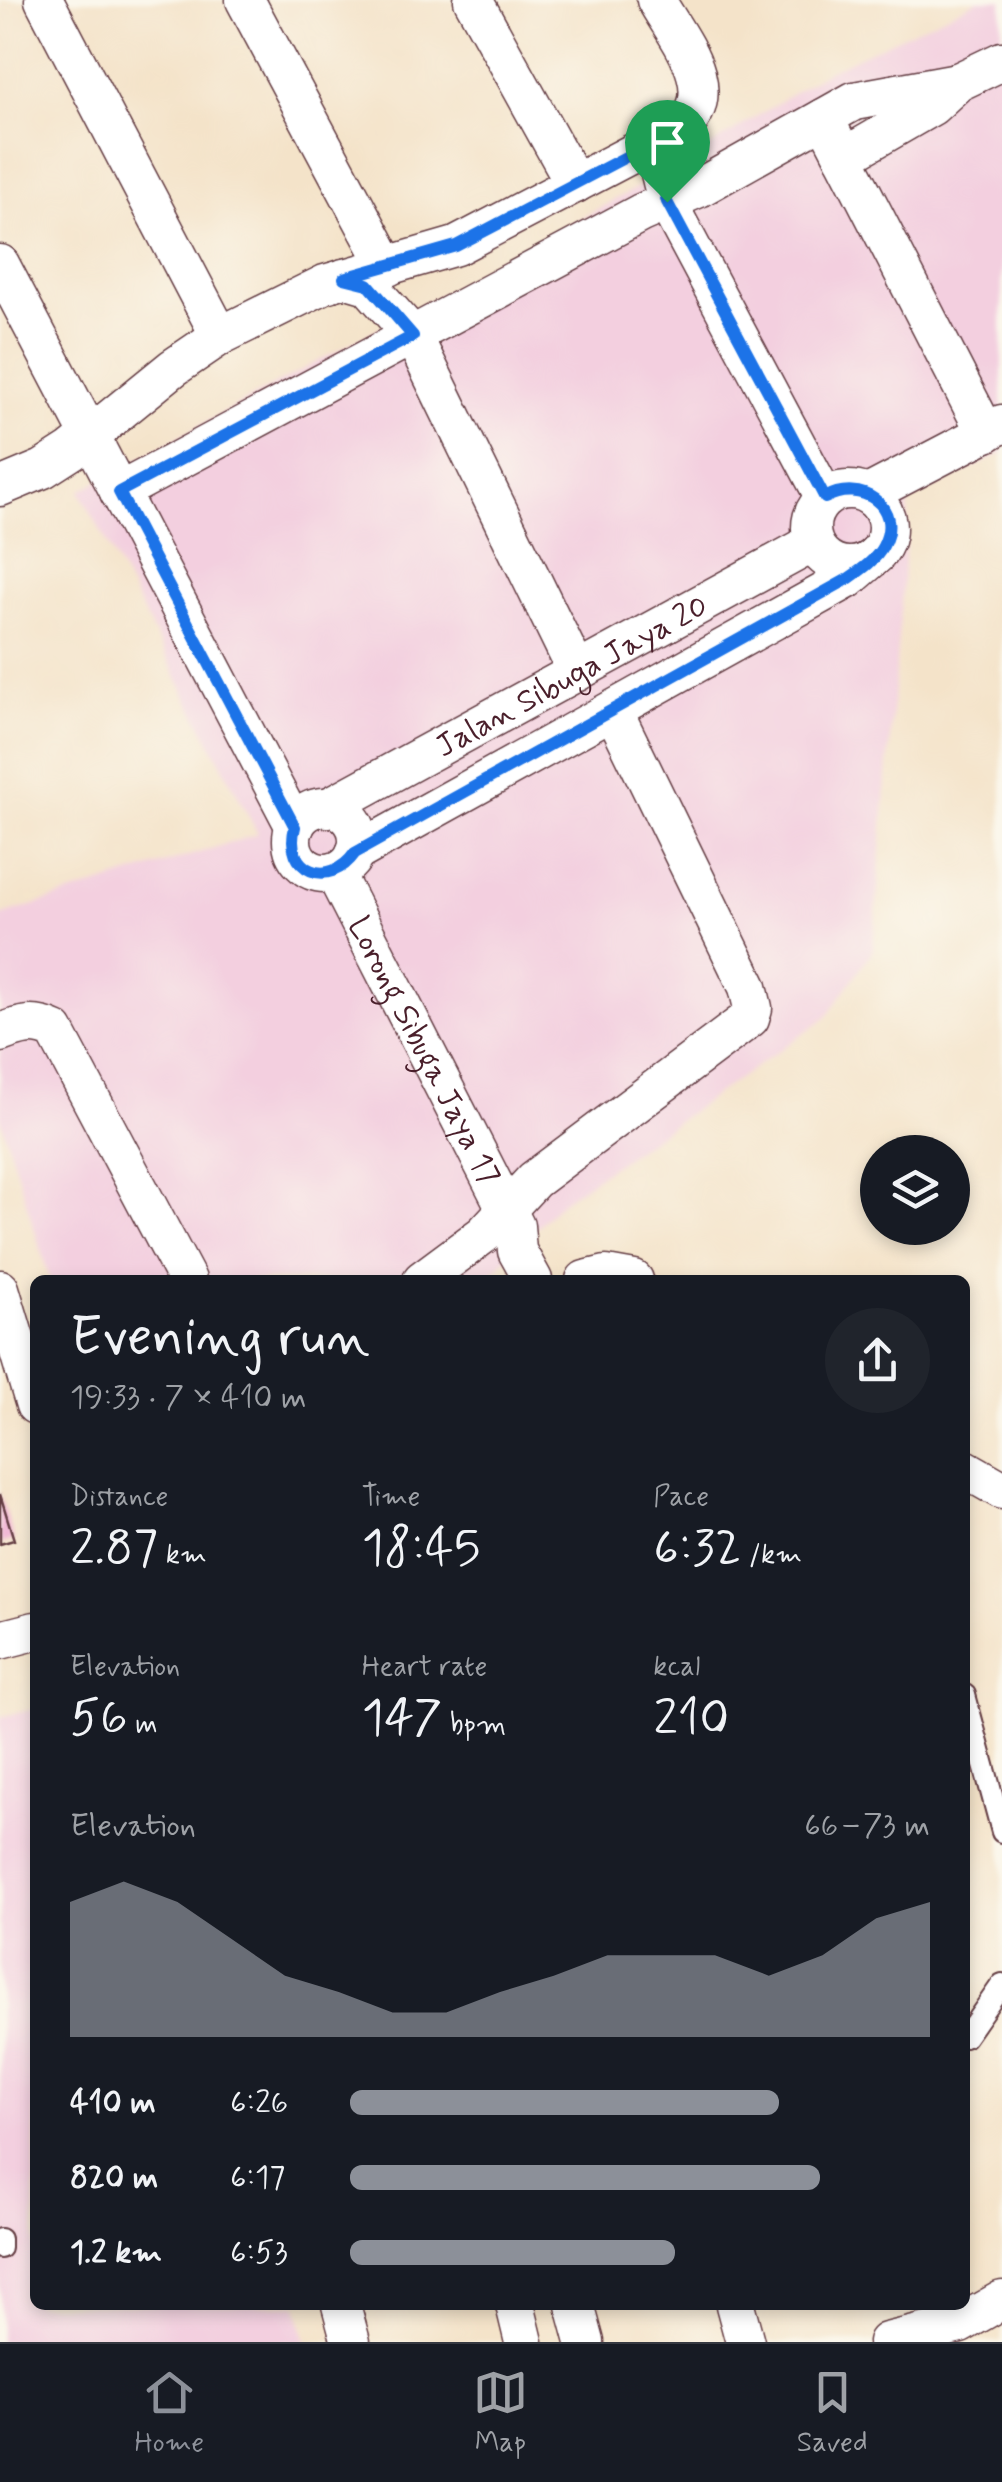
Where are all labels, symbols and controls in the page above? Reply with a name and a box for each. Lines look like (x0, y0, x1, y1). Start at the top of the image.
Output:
pin (625, 100, 710, 203)
icon: arrive (640, 115, 695, 170)
street label: Jalan Sibuga Jaya 20 (428, 585, 716, 768)
street label: Lorong Sibuga Jaya 17 (337, 910, 509, 1192)
map controls (860, 1135, 970, 1245)
button: layers (860, 1135, 970, 1245)
text: Evening run (70, 1303, 370, 1375)
button: share (825, 1308, 930, 1413)
text: 19:33 · 7 × 410 m (70, 1377, 307, 1419)
text: Distance (70, 1479, 168, 1516)
text: Time (362, 1479, 420, 1516)
text: Pace (653, 1479, 709, 1516)
text: 2.87 (70, 1516, 158, 1582)
text: 18:45 (362, 1516, 481, 1582)
text: 6:32 (653, 1516, 741, 1582)
text: km (158, 1537, 207, 1574)
text: /km (741, 1537, 802, 1574)
text: Elevation (70, 1649, 180, 1686)
text: Heart rate (362, 1649, 487, 1686)
text: kcal (653, 1649, 700, 1686)
text: 56 (70, 1686, 128, 1752)
text: 147 (362, 1686, 442, 1752)
text: 210 (653, 1686, 729, 1752)
text: m (128, 1707, 158, 1744)
text: bpm (442, 1707, 506, 1744)
text: Elevation (70, 1805, 196, 1847)
text: 66–73 m (804, 1805, 930, 1847)
text: 410 m (70, 2082, 156, 2124)
text: 6:26 (230, 2082, 288, 2124)
text: 820 m (70, 2157, 158, 2199)
text: 6:17 (230, 2157, 285, 2199)
text: 1.2 km (70, 2232, 162, 2274)
text: 6:53 (230, 2232, 288, 2274)
tab: Home (134, 2365, 204, 2462)
tab: Map (473, 2365, 528, 2462)
tab: Saved (797, 2365, 868, 2462)

